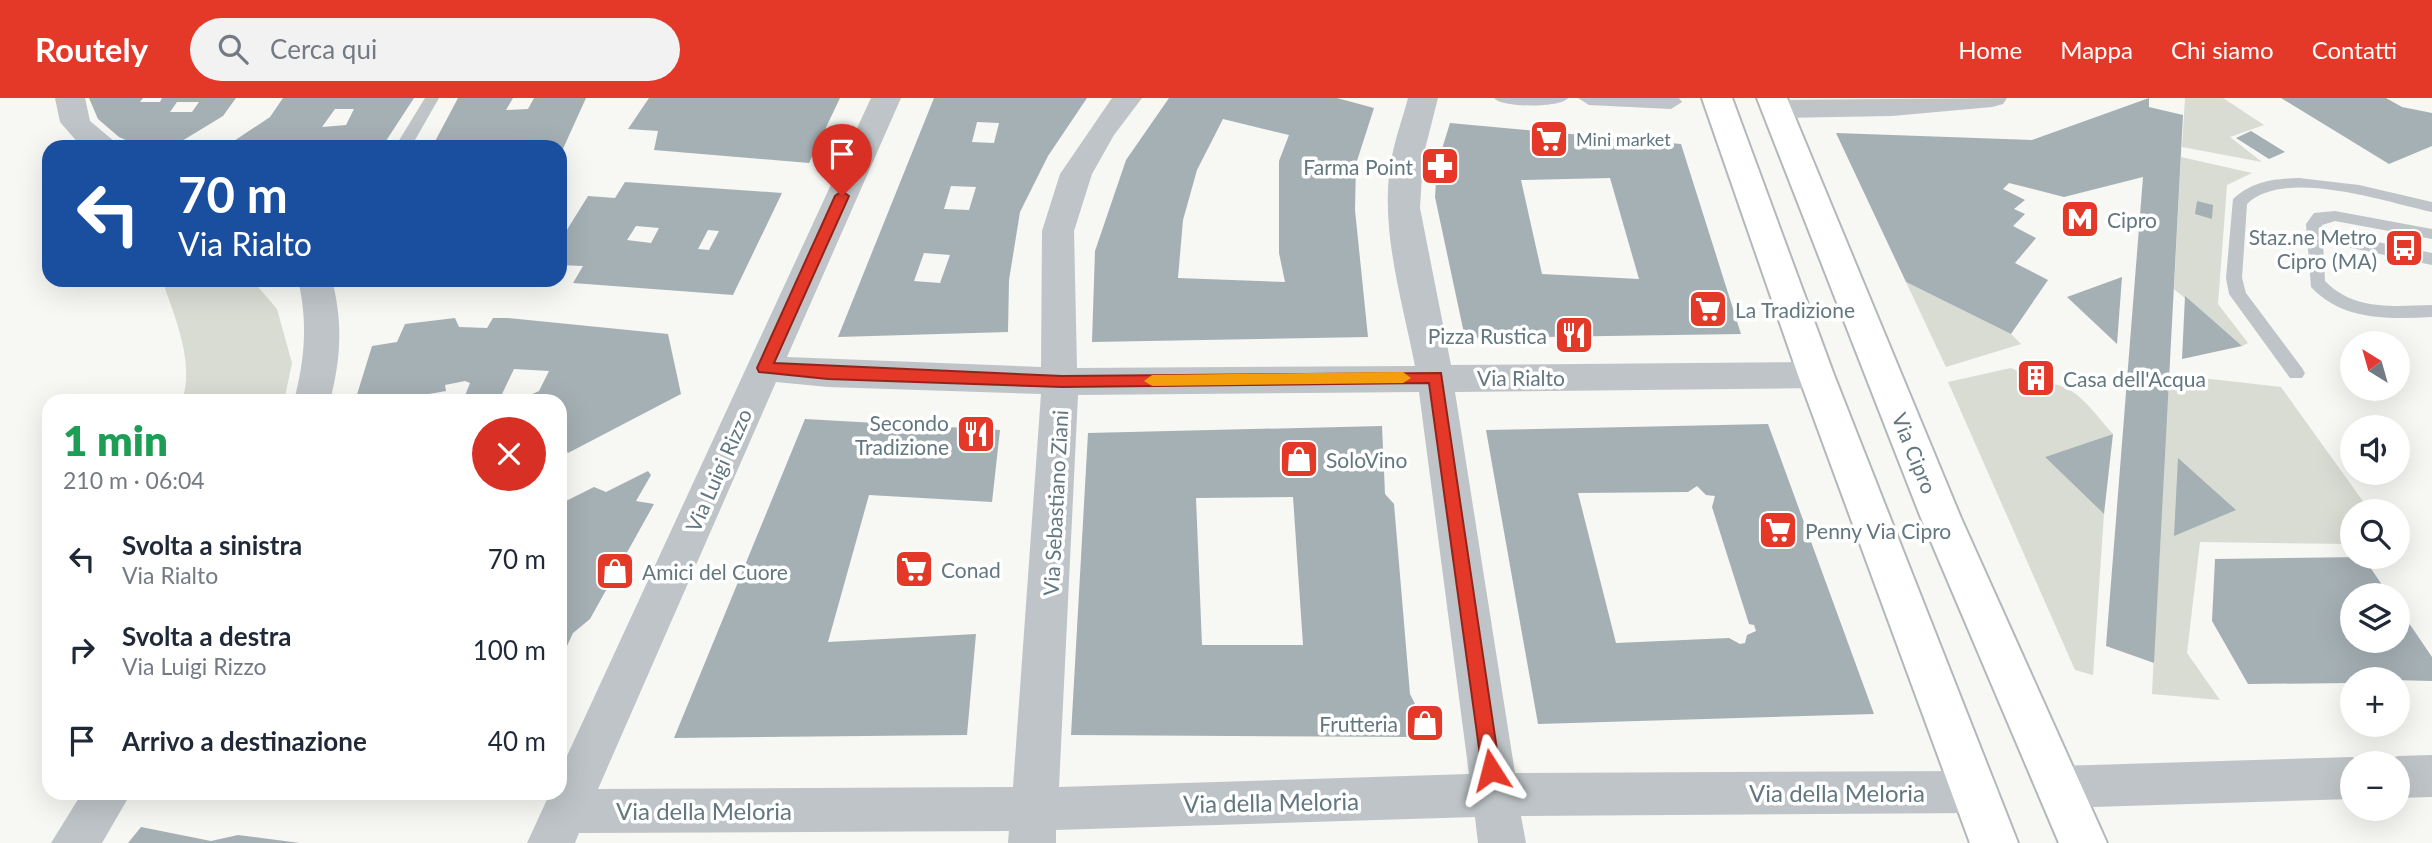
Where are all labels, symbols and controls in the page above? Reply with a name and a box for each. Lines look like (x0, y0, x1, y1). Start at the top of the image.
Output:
search box (190, 18, 680, 81)
text: Routely (35, 29, 148, 69)
icon: search (214, 30, 252, 68)
text: Cerca qui (270, 33, 377, 65)
text: Home (1958, 35, 2022, 64)
text: Mappa (2060, 35, 2133, 64)
text: Chi siamo (2171, 35, 2274, 64)
text: Contatti (2312, 35, 2397, 64)
supermarket icon: Mini market (1528, 118, 1570, 160)
pin (812, 124, 872, 196)
place label: Mini market (1576, 128, 1671, 150)
icon: arrive (823, 135, 861, 173)
pharmacy icon: Farma Point (1419, 145, 1461, 187)
place label: Farma Point (1303, 154, 1413, 179)
text: 70 m (178, 165, 288, 223)
icon: left (63, 168, 154, 259)
metro station icon: Cipro (2059, 198, 2101, 240)
place label: Cipro (2107, 207, 2157, 232)
text: Via Rialto (178, 224, 312, 263)
place label: Staz.ne Metro Cipro (MA) (2249, 224, 2377, 273)
bus stop icon: Staz.ne Metro Cipro (MA) (2383, 227, 2425, 269)
supermarket icon: La Tradizione (1687, 288, 1729, 330)
place label: La Tradizione (1735, 297, 1855, 322)
restaurant icon: Pizza Rustica (1553, 314, 1595, 356)
place label: Pizza Rustica (1428, 323, 1547, 348)
north arrow (2340, 331, 2410, 401)
map controls (2340, 331, 2410, 821)
building icon: Casa dell'Acqua (2015, 357, 2057, 399)
street label: Via Rialto (1477, 365, 1565, 390)
place label: Casa dell'Acqua (2063, 366, 2206, 391)
street label: Via Luigi Rizzo (680, 405, 756, 535)
street label: Via Sebastiano Ziani (1038, 409, 1072, 597)
street label: Via Cipro (1887, 409, 1943, 497)
place label: Secondo Tradizione (855, 410, 949, 459)
restaurant icon: Secondo Tradizione (955, 413, 997, 455)
text: 1 min (63, 415, 168, 465)
button: sound (2340, 415, 2410, 485)
button: close (472, 417, 546, 491)
shop icon: SoloVino (1278, 438, 1320, 480)
place label: SoloVino (1326, 447, 1408, 472)
text: 210 m · 06:04 (63, 466, 205, 494)
button: search (2340, 499, 2410, 569)
supermarket icon: Penny Via Cipro (1757, 509, 1799, 551)
place label: Penny Via Cipro (1805, 518, 1951, 543)
text: Svolta a sinistra (122, 529, 302, 561)
icon: left (63, 540, 101, 578)
text: 70 m (488, 543, 546, 575)
supermarket icon: Conad (893, 548, 935, 590)
shop icon: Amici del Cuore (594, 550, 636, 592)
place label: Conad (941, 557, 1001, 582)
place label: Amici del Cuore (642, 559, 788, 584)
text: Via Rialto (122, 561, 218, 589)
button: layers (2340, 583, 2410, 653)
text: Svolta a destra (122, 620, 292, 652)
icon: right (63, 631, 101, 669)
text: 100 m (473, 634, 546, 666)
text: Via Luigi Rizzo (122, 652, 267, 680)
button: + (2340, 667, 2410, 737)
shop icon: Frutteria (1404, 702, 1446, 744)
place label: Frutteria (1319, 711, 1398, 736)
icon: arrive (63, 722, 101, 760)
text: Arrivo a destinazione (122, 725, 367, 757)
text: 40 m (488, 725, 546, 757)
position arrow (1454, 733, 1528, 807)
button: − (2340, 751, 2410, 821)
street label: Via della Meloria (1749, 778, 1925, 807)
street label: Via della Meloria (1183, 786, 1359, 818)
street label: Via della Meloria (616, 796, 792, 825)

